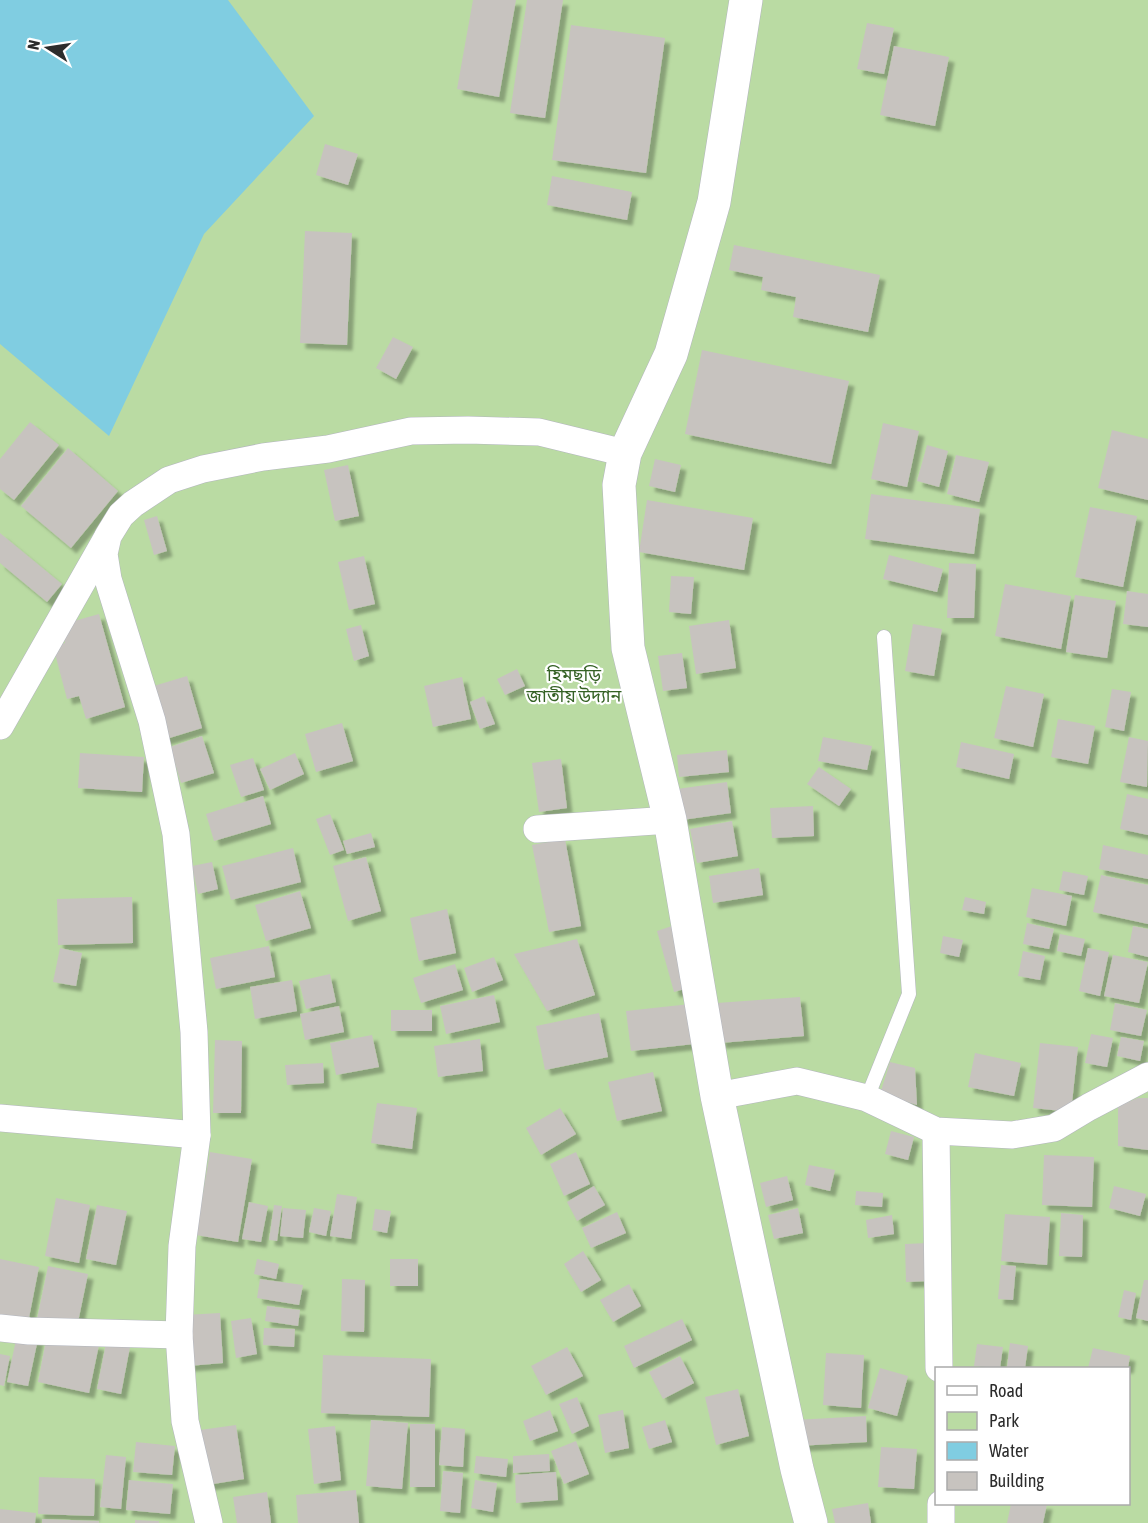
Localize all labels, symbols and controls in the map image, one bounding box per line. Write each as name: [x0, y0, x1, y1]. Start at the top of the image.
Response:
north arrow: [18, 18, 78, 78]
text: N: [24, 38, 43, 51]
park label: হিমছড়ি জাতীয় উদ্যান: [526, 664, 623, 706]
legend: [935, 1367, 1130, 1505]
text: Road: [989, 1380, 1023, 1401]
text: Park: [989, 1410, 1019, 1431]
text: Water: [989, 1440, 1029, 1461]
text: Building: [989, 1470, 1044, 1491]

